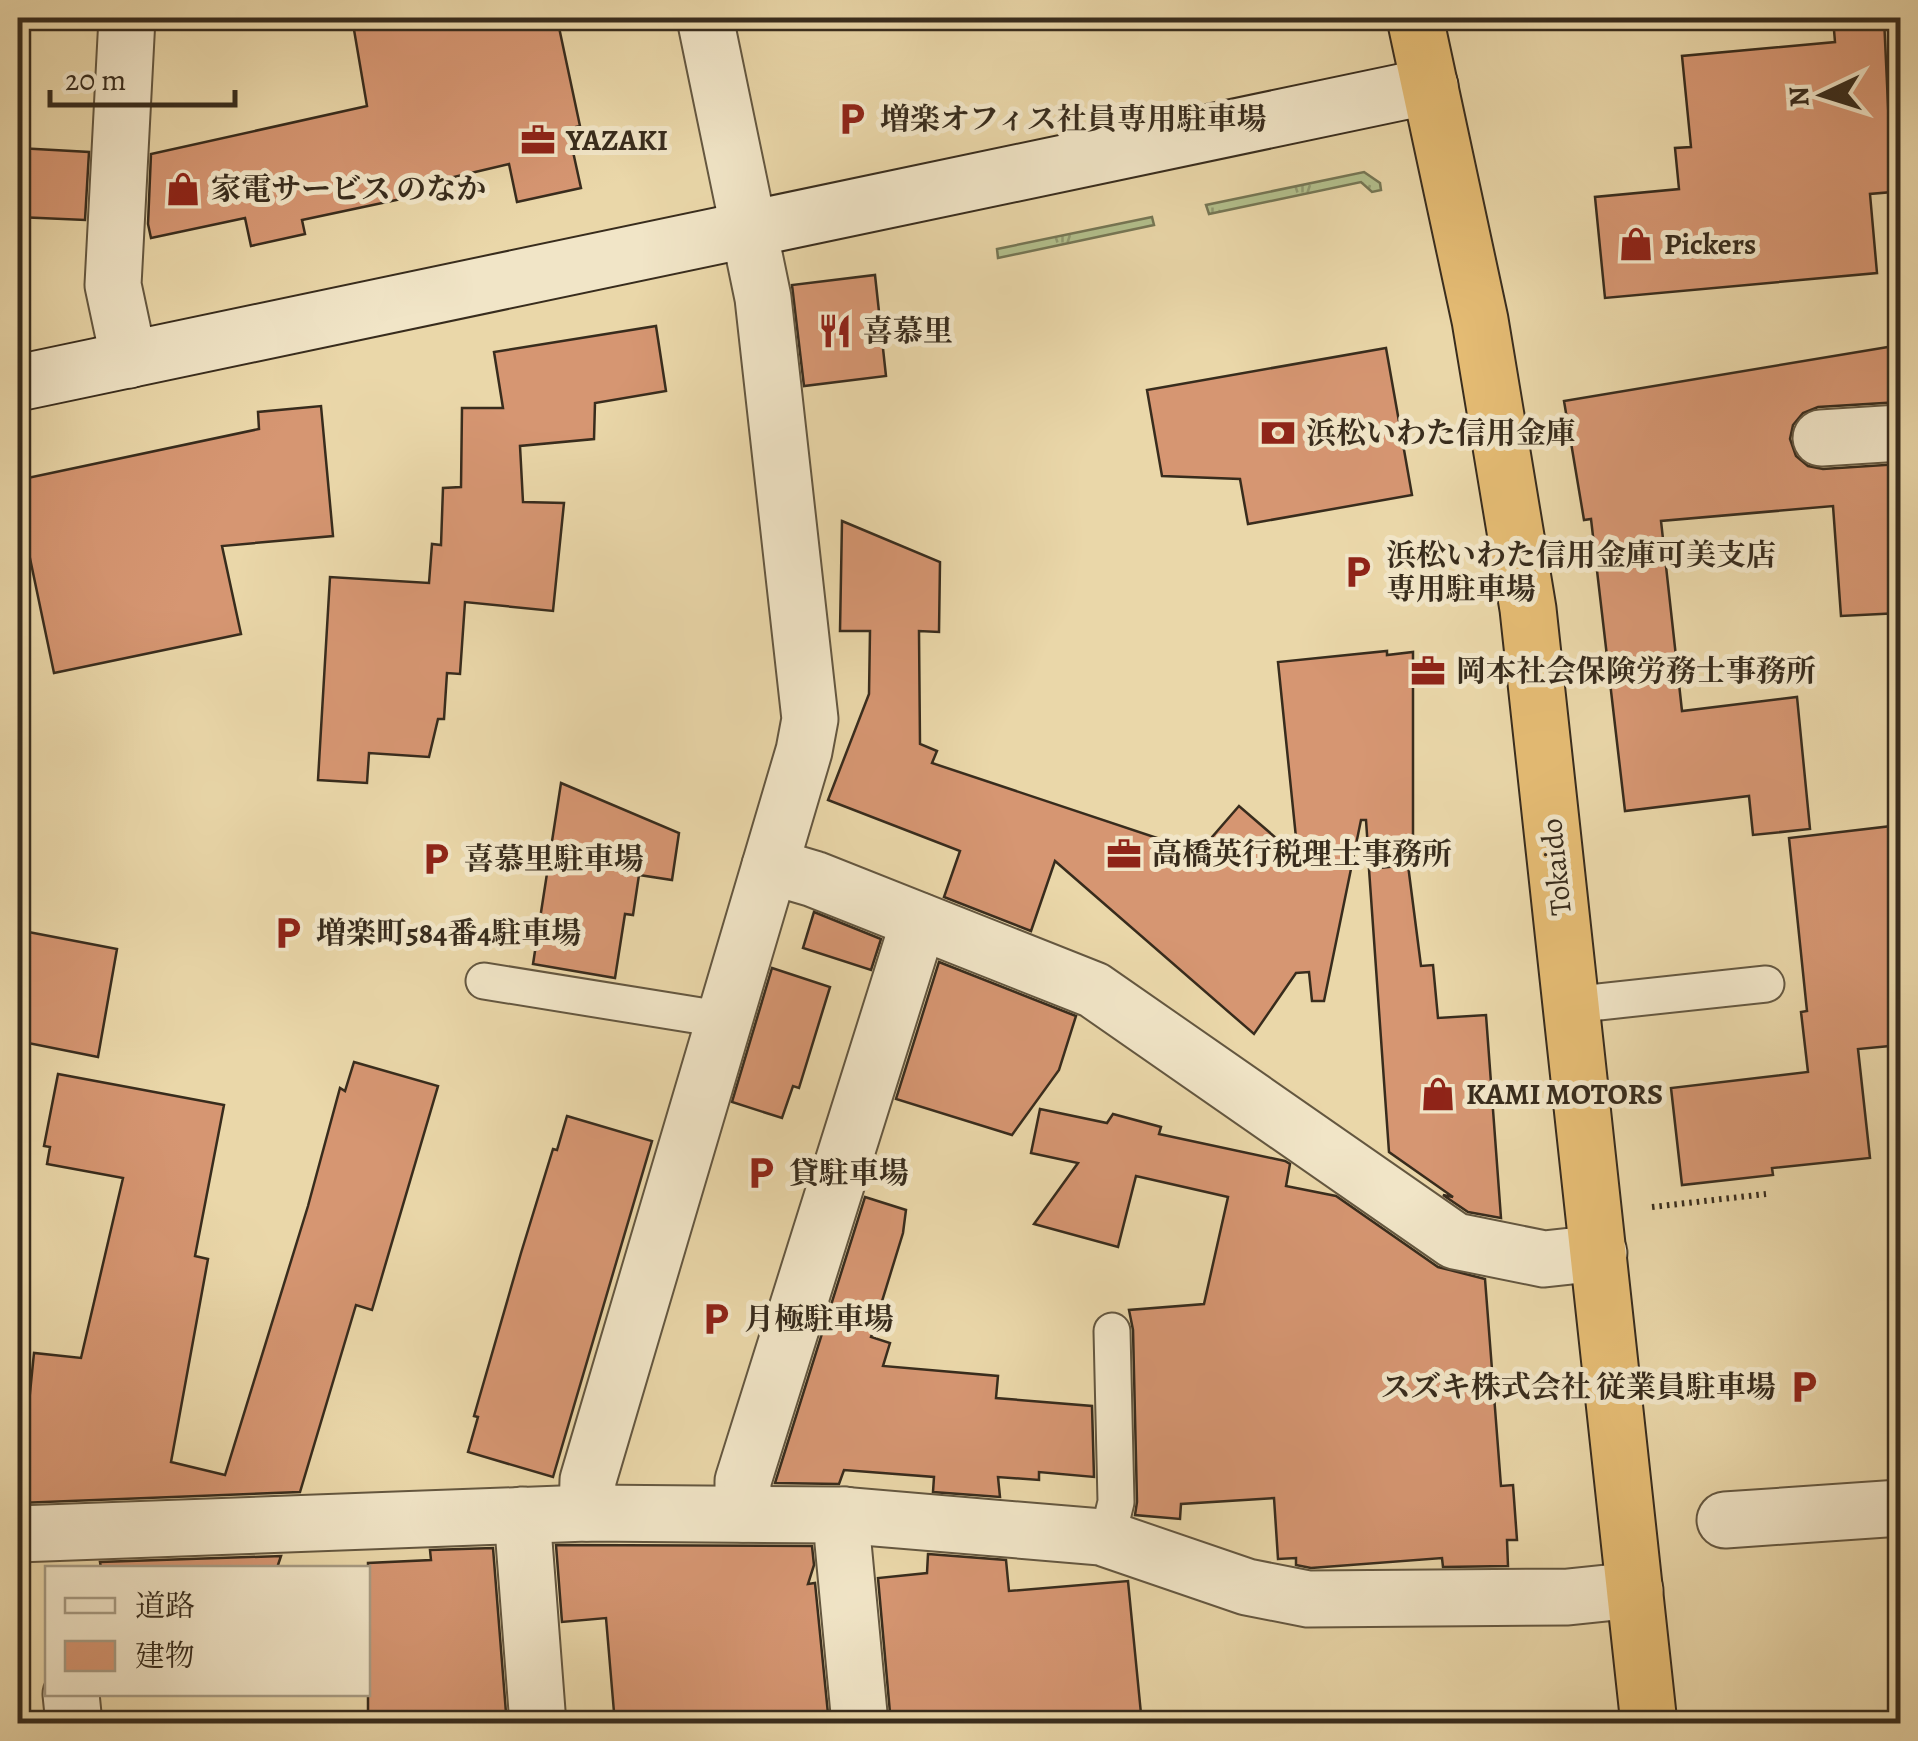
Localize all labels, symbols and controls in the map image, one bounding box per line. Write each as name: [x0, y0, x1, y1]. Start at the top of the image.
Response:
scale bar: [50, 45, 235, 107]
north arrow: [1773, 45, 1873, 145]
text: 20 m: [65, 60, 126, 100]
text: N: [1779, 85, 1819, 108]
place label: 増楽オフィス社員専用駐車場: [880, 99, 1267, 139]
parking icon: 増楽オフィス社員専用駐車場: [833, 100, 871, 138]
place label: YAZAKI: [565, 120, 668, 160]
office icon: YAZAKI: [519, 121, 557, 159]
place label: 家電サービス のなか: [211, 169, 486, 209]
shop icon: 家電サービス のなか: [164, 170, 202, 208]
place label: Pickers: [1664, 224, 1756, 264]
shop icon: Pickers: [1617, 225, 1655, 263]
place label: 喜慕里: [863, 311, 953, 351]
restaurant icon: 喜慕里: [816, 312, 854, 350]
place label: 浜松いわた信用金庫: [1306, 413, 1576, 453]
bank icon: 浜松いわた信用金庫: [1259, 414, 1297, 452]
place label: 浜松いわた信用金庫可美支店 専用駐車場: [1386, 535, 1776, 609]
parking icon: 浜松いわた信用金庫可美支店 専用駐車場: [1339, 553, 1377, 591]
place label: 岡本社会保険労務士事務所: [1456, 651, 1816, 691]
office icon: 岡本社会保険労務士事務所: [1409, 652, 1447, 690]
street label: Tokaido: [1531, 817, 1581, 917]
place label: 高橋英行税理士事務所: [1152, 834, 1452, 874]
office icon: 高橋英行税理士事務所: [1105, 835, 1143, 873]
place label: 喜慕里駐車場: [464, 839, 644, 879]
parking icon: 喜慕里駐車場: [417, 840, 455, 878]
place label: 増楽町584番4駐車場: [316, 913, 581, 953]
parking icon: 増楽町584番4駐車場: [269, 914, 307, 952]
place label: KAMI MOTORS: [1466, 1074, 1663, 1114]
shop icon: KAMI MOTORS: [1419, 1075, 1457, 1113]
place label: 貸駐車場: [789, 1153, 909, 1193]
parking icon: 貸駐車場: [742, 1154, 780, 1192]
place label: 月極駐車場: [744, 1299, 894, 1339]
parking icon: 月極駐車場: [697, 1300, 735, 1338]
place label: スズキ株式会社 従業員駐車場: [1381, 1367, 1776, 1407]
parking icon: スズキ株式会社 従業員駐車場: [1785, 1368, 1823, 1406]
legend: [45, 1566, 370, 1696]
text: 道路: [135, 1586, 195, 1626]
text: 建物: [135, 1636, 195, 1676]

